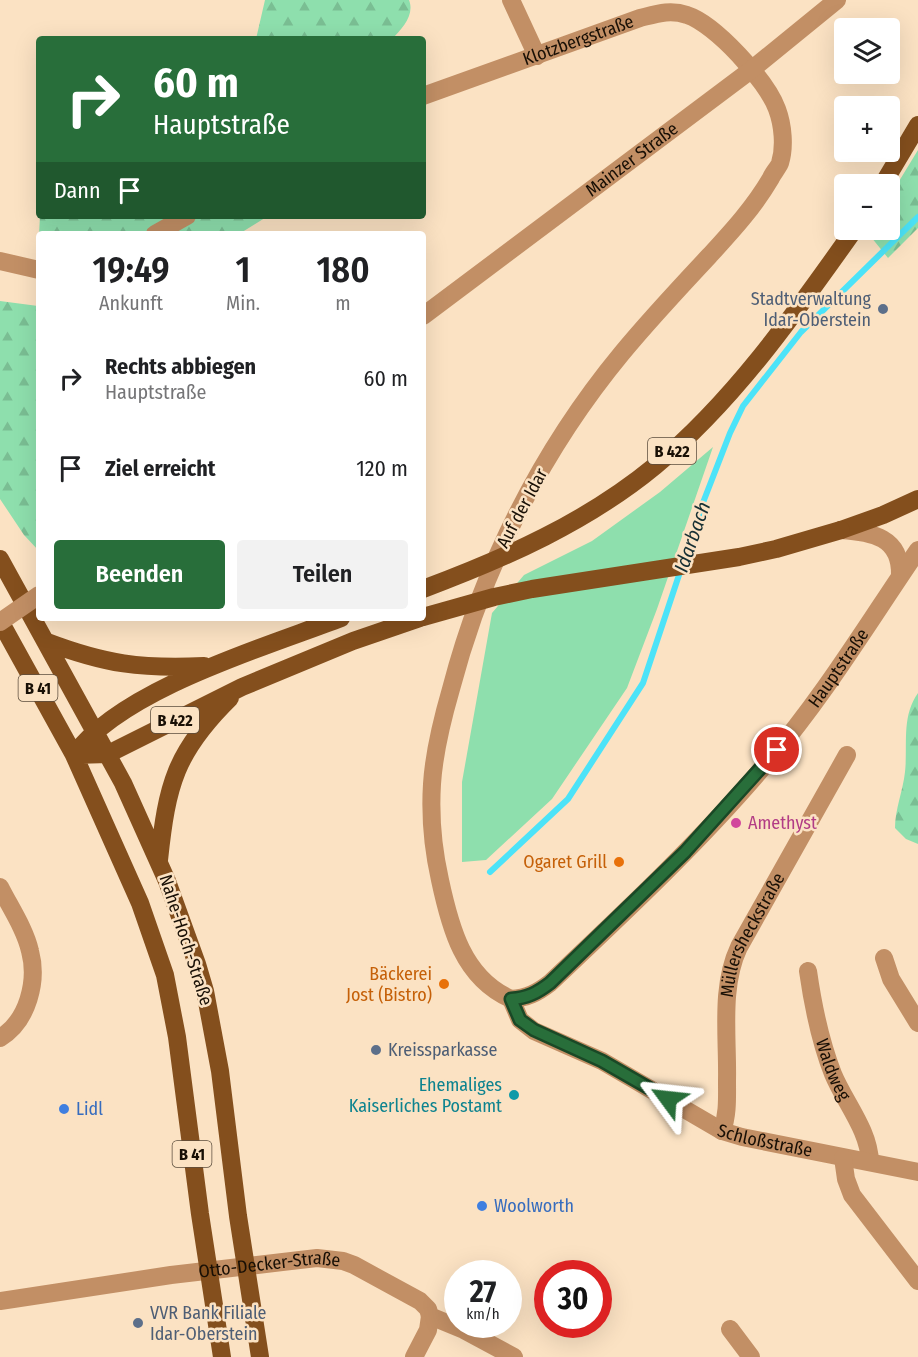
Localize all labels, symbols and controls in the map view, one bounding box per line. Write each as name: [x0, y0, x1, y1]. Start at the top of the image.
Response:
street label: Klotzbergstraße: [520, 10, 637, 70]
map controls: [834, 18, 900, 240]
button: layers: [834, 18, 900, 84]
text: 60 m: [153, 58, 239, 108]
icon: right: [54, 60, 132, 138]
button: +: [834, 96, 900, 162]
text: Hauptstraße: [153, 109, 290, 141]
street label: Mainzer Straße: [581, 118, 682, 201]
icon: arrive: [113, 174, 146, 207]
button: −: [834, 174, 900, 240]
text: Dann: [54, 177, 101, 204]
text: 19:49: [92, 248, 170, 292]
text: 1: [235, 248, 250, 292]
text: 180: [316, 248, 370, 292]
place label: Stadtverwaltung Idar-Oberstein: [751, 288, 872, 331]
text: Ankunft: [99, 291, 163, 315]
text: Min.: [226, 291, 260, 315]
text: m: [335, 291, 351, 315]
marker: Stadtverwaltung Idar-Oberstein: [876, 302, 890, 316]
text: Rechts abbiegen: [105, 353, 256, 380]
icon: right: [54, 362, 87, 395]
text: 60 m: [364, 365, 408, 392]
text: Hauptstraße: [105, 380, 206, 404]
road number: B 422: [648, 438, 696, 464]
icon: arrive: [54, 452, 87, 485]
text: Ziel erreicht: [105, 455, 216, 482]
text: 120 m: [356, 455, 408, 482]
street label: Auf der Idar: [492, 464, 553, 552]
water label: Idarbach: [669, 499, 715, 575]
button: Beenden: [54, 540, 225, 609]
button: Teilen: [237, 540, 408, 609]
street label: Hauptstraße: [803, 624, 873, 712]
road number: B 41: [18, 675, 57, 701]
road number: B 422: [151, 707, 199, 733]
pin: [751, 724, 802, 775]
icon: arrive: [760, 733, 793, 766]
place label: Amethyst: [748, 812, 817, 834]
marker: Amethyst: [729, 816, 743, 830]
place label: Ogaret Grill: [523, 851, 607, 873]
marker: Ogaret Grill: [612, 855, 626, 869]
street label: Müllersheckstraße: [716, 869, 790, 998]
street label: Nahe-Hoch-Straße: [155, 872, 218, 1008]
place label: Bäckerei Jost (Bistro): [346, 963, 432, 1006]
marker: Bäckerei Jost (Bistro): [437, 977, 451, 991]
street label: Waldweg: [811, 1036, 856, 1105]
place label: Kreissparkasse: [388, 1039, 497, 1061]
marker: Kreissparkasse: [369, 1043, 383, 1057]
position arrow: [636, 1067, 700, 1131]
place label: Ehemaliges Kaiserliches Postamt: [349, 1074, 502, 1117]
marker: Ehemaliges Kaiserliches Postamt: [507, 1088, 521, 1102]
place label: Lidl: [76, 1098, 103, 1120]
marker: Lidl: [57, 1102, 71, 1116]
street label: Schloßstraße: [715, 1119, 814, 1162]
road number: B 41: [172, 1141, 212, 1167]
place label: Woolworth: [494, 1195, 574, 1217]
marker: Woolworth: [475, 1199, 489, 1213]
street label: Otto-Decker-Straße: [197, 1247, 342, 1283]
speed limit sign: 30: [534, 1260, 612, 1338]
text: 27: [470, 1274, 496, 1310]
place label: VVR Bank Filiale Idar-Oberstein: [150, 1302, 267, 1345]
text: km/h: [466, 1305, 500, 1323]
marker: VVR Bank Filiale Idar-Oberstein: [131, 1316, 145, 1330]

